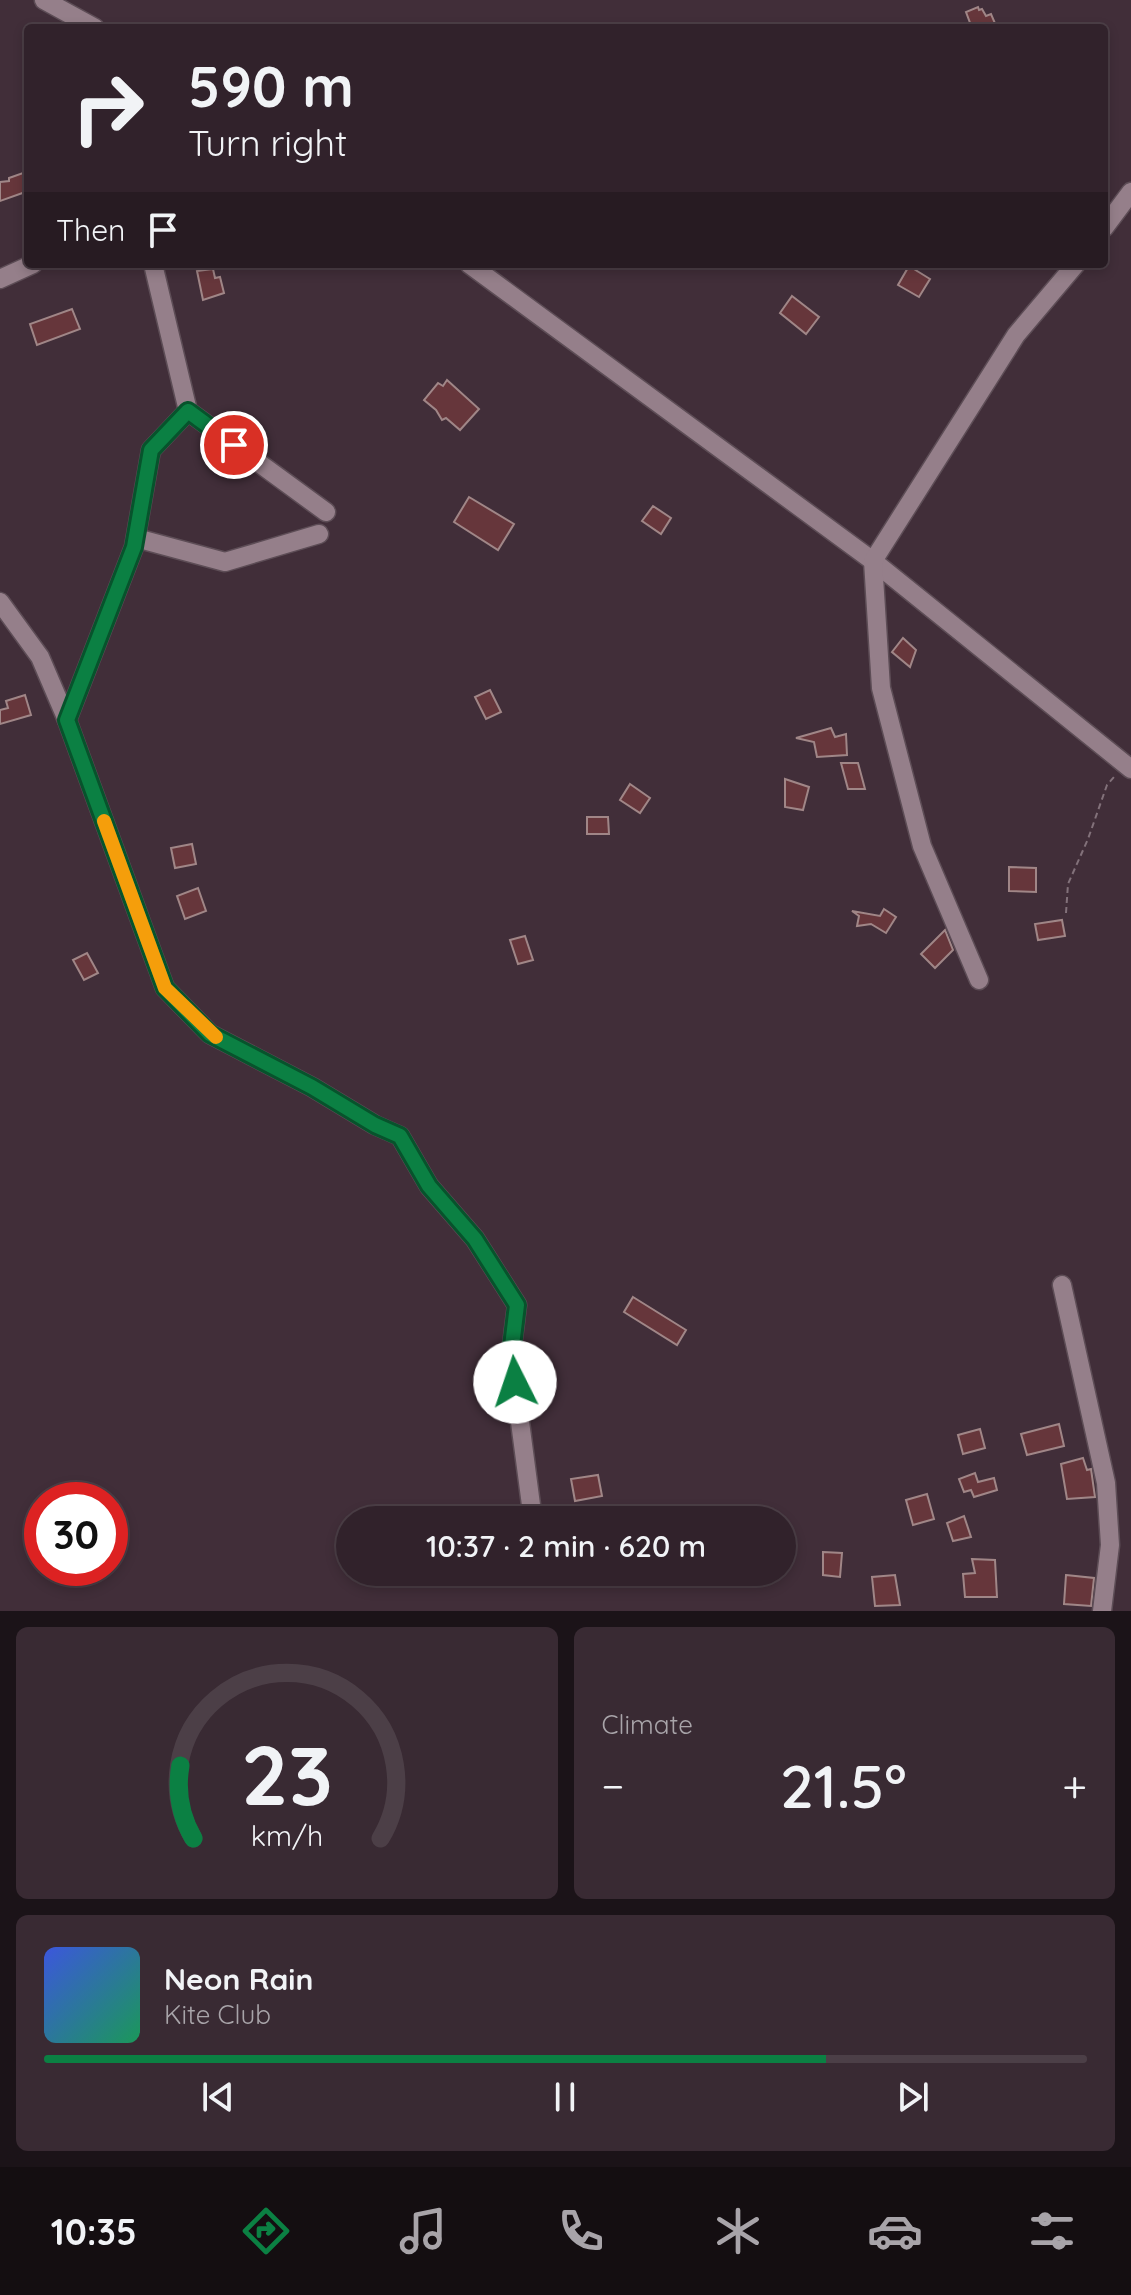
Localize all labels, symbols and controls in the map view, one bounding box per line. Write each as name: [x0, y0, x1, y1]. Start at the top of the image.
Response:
text: 590 m: [188, 51, 354, 121]
icon: right: [56, 56, 160, 160]
text: Turn right: [188, 120, 347, 165]
icon: arrive: [141, 208, 185, 252]
text: Then: [56, 211, 125, 249]
pin: [200, 411, 268, 479]
icon: arrive: [212, 423, 256, 467]
position arrow: [473, 1340, 557, 1424]
speed limit sign: 30: [24, 1482, 128, 1586]
text: 10:37 · 2 min · 620 m: [426, 1527, 706, 1565]
text: Climate: [602, 1708, 693, 1741]
text: 23: [241, 1722, 333, 1826]
text: 21.5°: [780, 1748, 907, 1823]
text: −: [602, 1758, 624, 1813]
text: +: [1062, 1758, 1087, 1813]
text: km/h: [250, 1817, 323, 1853]
text: Neon Rain: [164, 1960, 313, 1998]
text: Kite Club: [164, 1998, 271, 2031]
icon: previous: [196, 2075, 240, 2119]
icon: pause: [543, 2075, 587, 2119]
icon: next: [891, 2075, 935, 2119]
icon: directions: [238, 2203, 294, 2259]
icon: music: [395, 2203, 451, 2259]
icon: phone: [553, 2203, 609, 2259]
icon: climate: [710, 2203, 766, 2259]
icon: car: [867, 2203, 923, 2259]
icon: filters: [1024, 2203, 1080, 2259]
text: 10:35: [51, 2209, 137, 2254]

